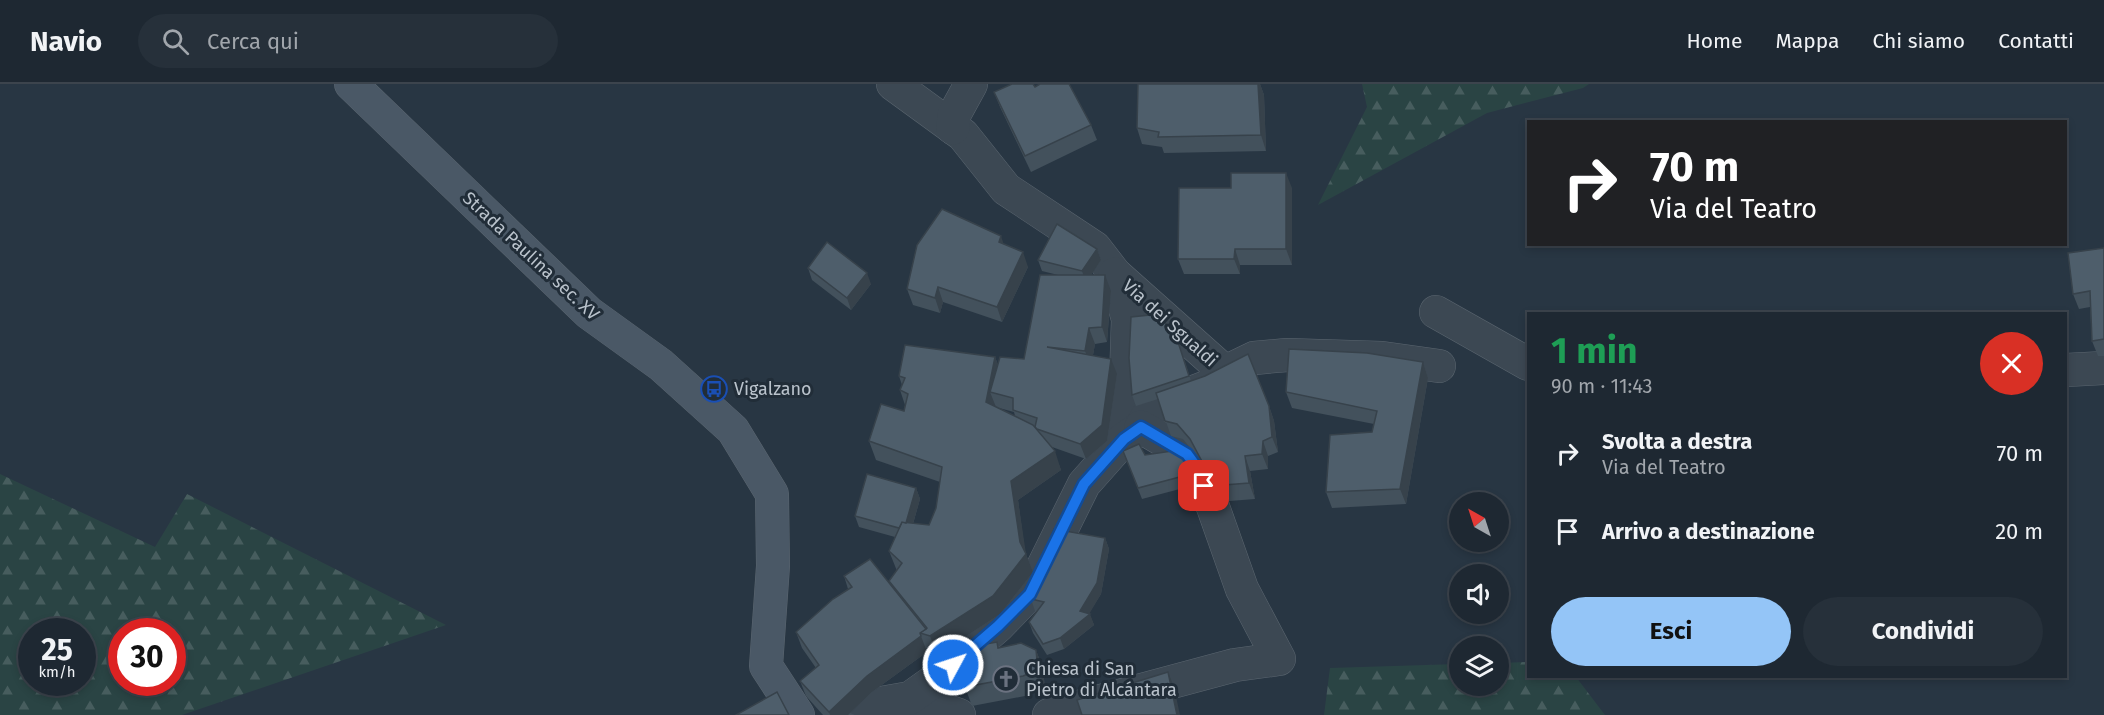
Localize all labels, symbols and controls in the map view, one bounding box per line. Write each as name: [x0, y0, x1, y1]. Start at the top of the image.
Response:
search box: [138, 14, 558, 68]
text: Navio: [30, 25, 102, 58]
icon: search: [159, 25, 192, 58]
text: Cerca qui: [207, 28, 299, 55]
text: Home: [1686, 28, 1742, 54]
text: Mappa: [1775, 28, 1839, 54]
text: Chi siamo: [1872, 28, 1965, 54]
text: Contatti: [1998, 28, 2074, 54]
text: 70 m: [1650, 142, 1739, 192]
icon: right: [1551, 144, 1629, 222]
street label: Strada Paulina sec. XV: [458, 187, 604, 325]
text: Via del Teatro: [1650, 193, 1817, 225]
street label: Via dei Sgualdi: [1118, 275, 1222, 371]
text: 1 min: [1551, 329, 1638, 373]
button: close: [1980, 332, 2043, 395]
bus stop icon: Vigalzano: [699, 374, 729, 404]
text: 90 m · 11:43: [1551, 374, 1653, 398]
place label: Vigalzano: [734, 378, 812, 400]
text: Svolta a destra: [1602, 428, 1752, 455]
icon: right: [1551, 437, 1584, 470]
text: 70 m: [1997, 440, 2043, 467]
text: Via del Teatro: [1602, 455, 1726, 479]
pin: [1178, 460, 1229, 511]
icon: arrive: [1187, 469, 1220, 502]
north arrow: [1449, 492, 1509, 552]
map controls: [1449, 492, 1509, 696]
icon: arrive: [1551, 515, 1584, 548]
text: Arrivo a destinazione: [1602, 518, 1815, 545]
text: 20 m: [1995, 518, 2043, 545]
button: sound: [1449, 564, 1509, 624]
button: Esci: [1551, 597, 1791, 666]
button: Condividi: [1803, 597, 2043, 666]
speed limit sign: 30: [108, 618, 186, 696]
text: 25: [41, 632, 73, 668]
position arrow: [921, 633, 985, 697]
button: layers: [1449, 636, 1509, 696]
place label: Chiesa di San Pietro di Alcántara: [1026, 658, 1177, 701]
text: km/h: [38, 663, 76, 681]
church icon: Chiesa di San Pietro di Alcántara: [991, 664, 1021, 694]

